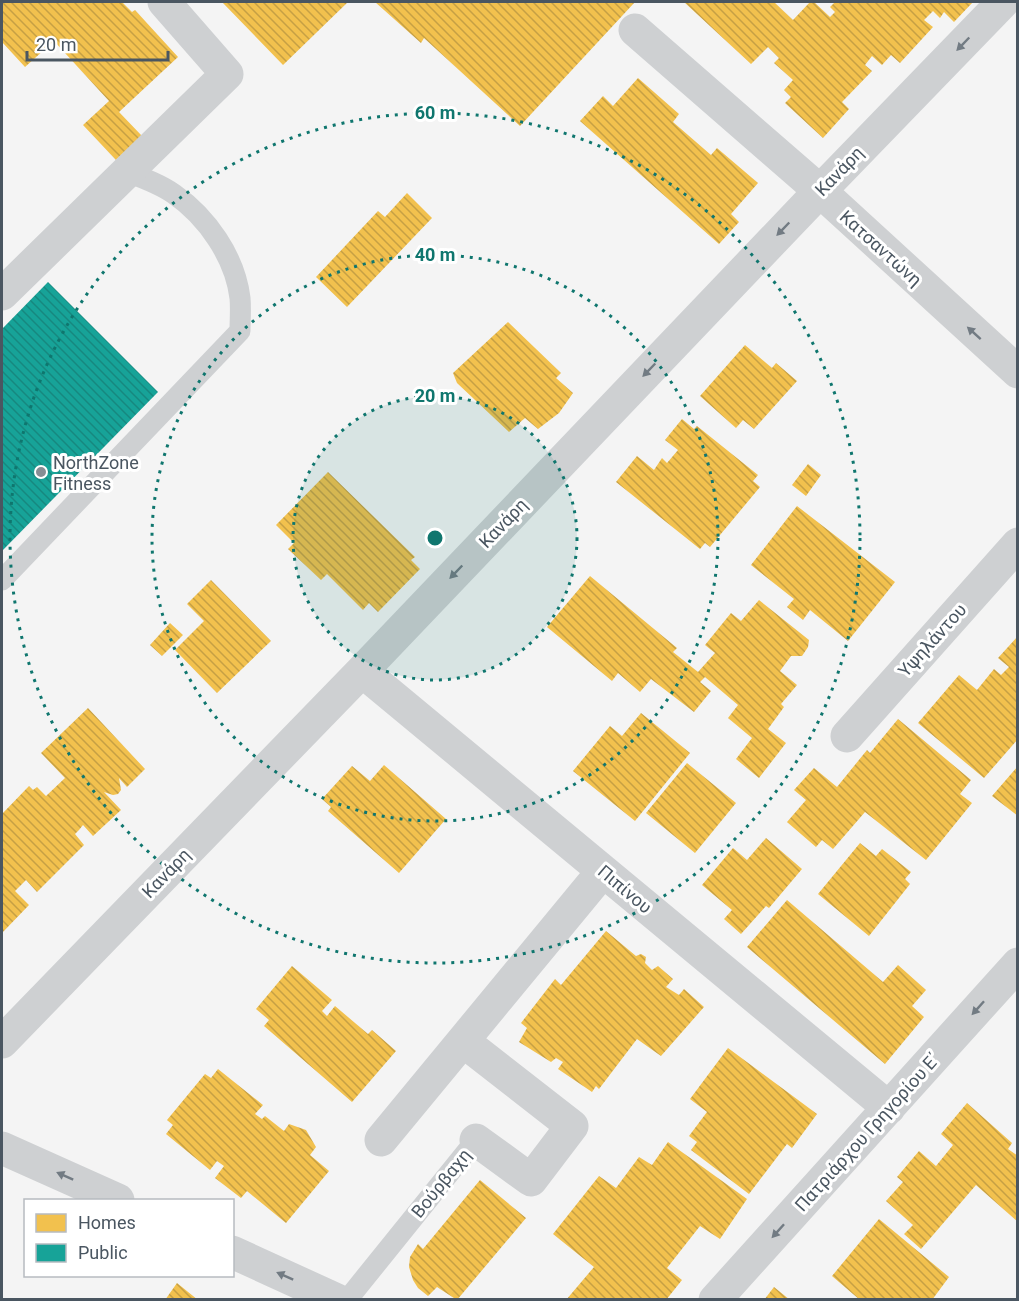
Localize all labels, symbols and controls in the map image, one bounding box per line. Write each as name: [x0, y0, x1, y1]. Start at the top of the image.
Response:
scale bar: [27, 24, 168, 62]
text: 20 m: [36, 34, 76, 55]
one-way arrow: [956, 36, 970, 50]
text: 60 m: [415, 102, 455, 123]
street label: Κανάρη: [810, 142, 868, 200]
street label: Κατσαντώνη: [836, 206, 926, 290]
one-way arrow: [777, 222, 791, 236]
text: 40 m: [415, 244, 455, 265]
one-way arrow: [968, 326, 982, 340]
one-way arrow: [642, 363, 656, 378]
text: 20 m: [415, 385, 455, 406]
place label: NorthZone Fitness: [53, 452, 139, 494]
marker: NorthZone Fitness: [34, 465, 48, 479]
street label: Κανάρη: [474, 494, 532, 552]
centre of rings: [425, 528, 445, 548]
one-way arrow: [450, 564, 463, 579]
street label: Υψηλάντου: [894, 599, 970, 681]
street label: Κανάρη: [137, 844, 195, 902]
street label: Πιπίνου: [594, 860, 656, 918]
one-way arrow: [972, 1000, 985, 1015]
street label: Πατριάρχου Γρηγορίου Ε΄: [790, 1049, 944, 1215]
street label: Βούρβαχη: [407, 1144, 475, 1222]
one-way arrow: [57, 1172, 74, 1181]
legend: [24, 1199, 234, 1277]
text: Homes: [78, 1212, 136, 1233]
one-way arrow: [772, 1223, 785, 1238]
text: Public: [78, 1242, 128, 1263]
one-way arrow: [275, 1271, 293, 1281]

